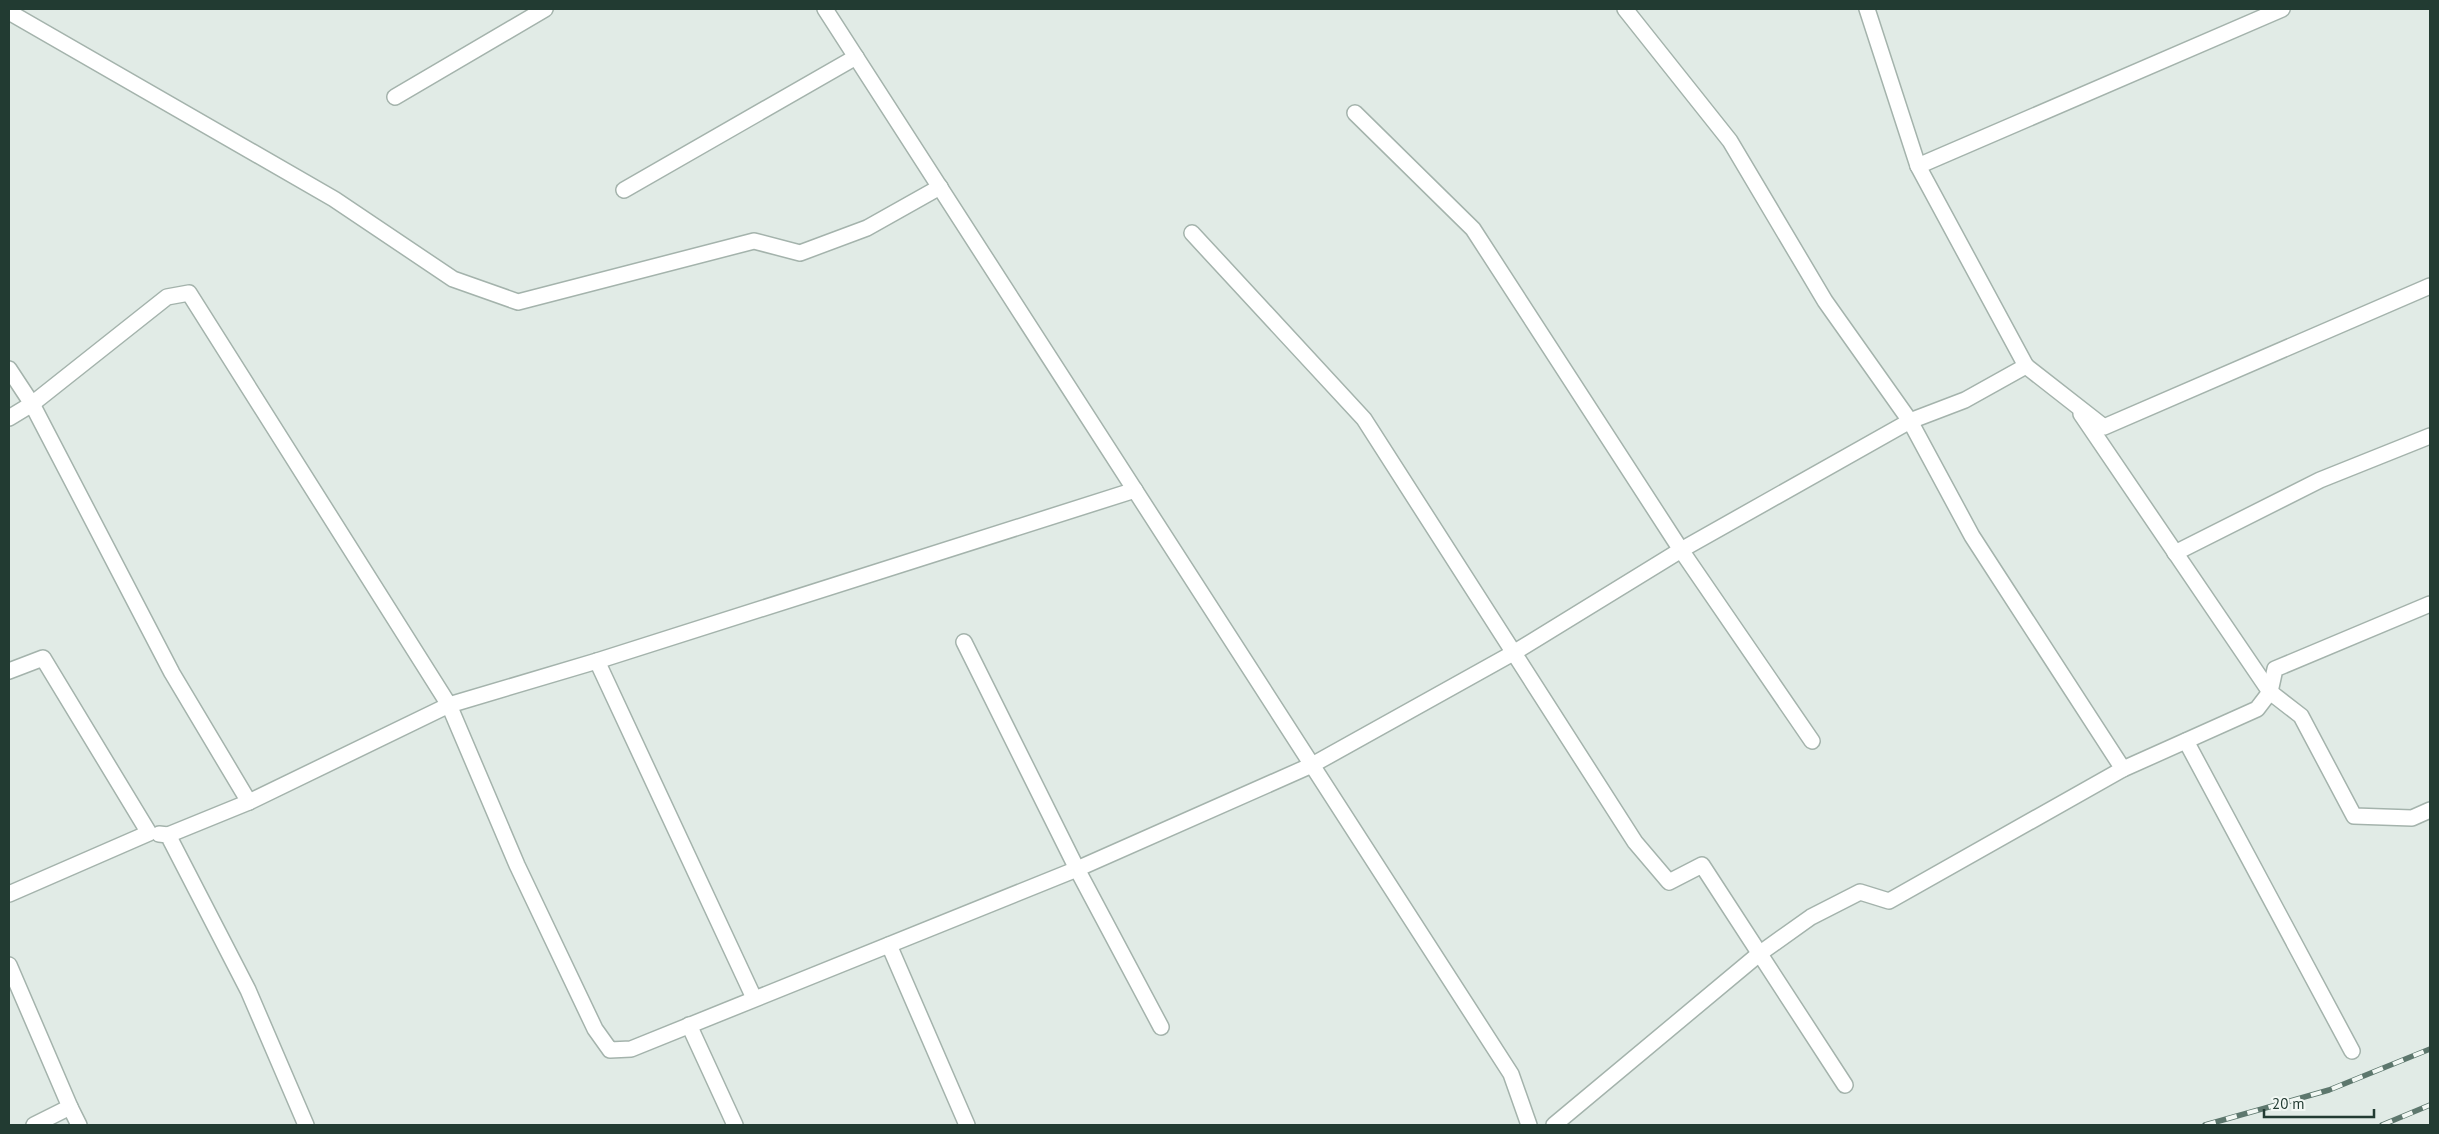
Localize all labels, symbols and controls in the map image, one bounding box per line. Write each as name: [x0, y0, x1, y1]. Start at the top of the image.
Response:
scale bar: [2264, 1086, 2374, 1118]
text: 20 m: [2272, 1094, 2305, 1113]

